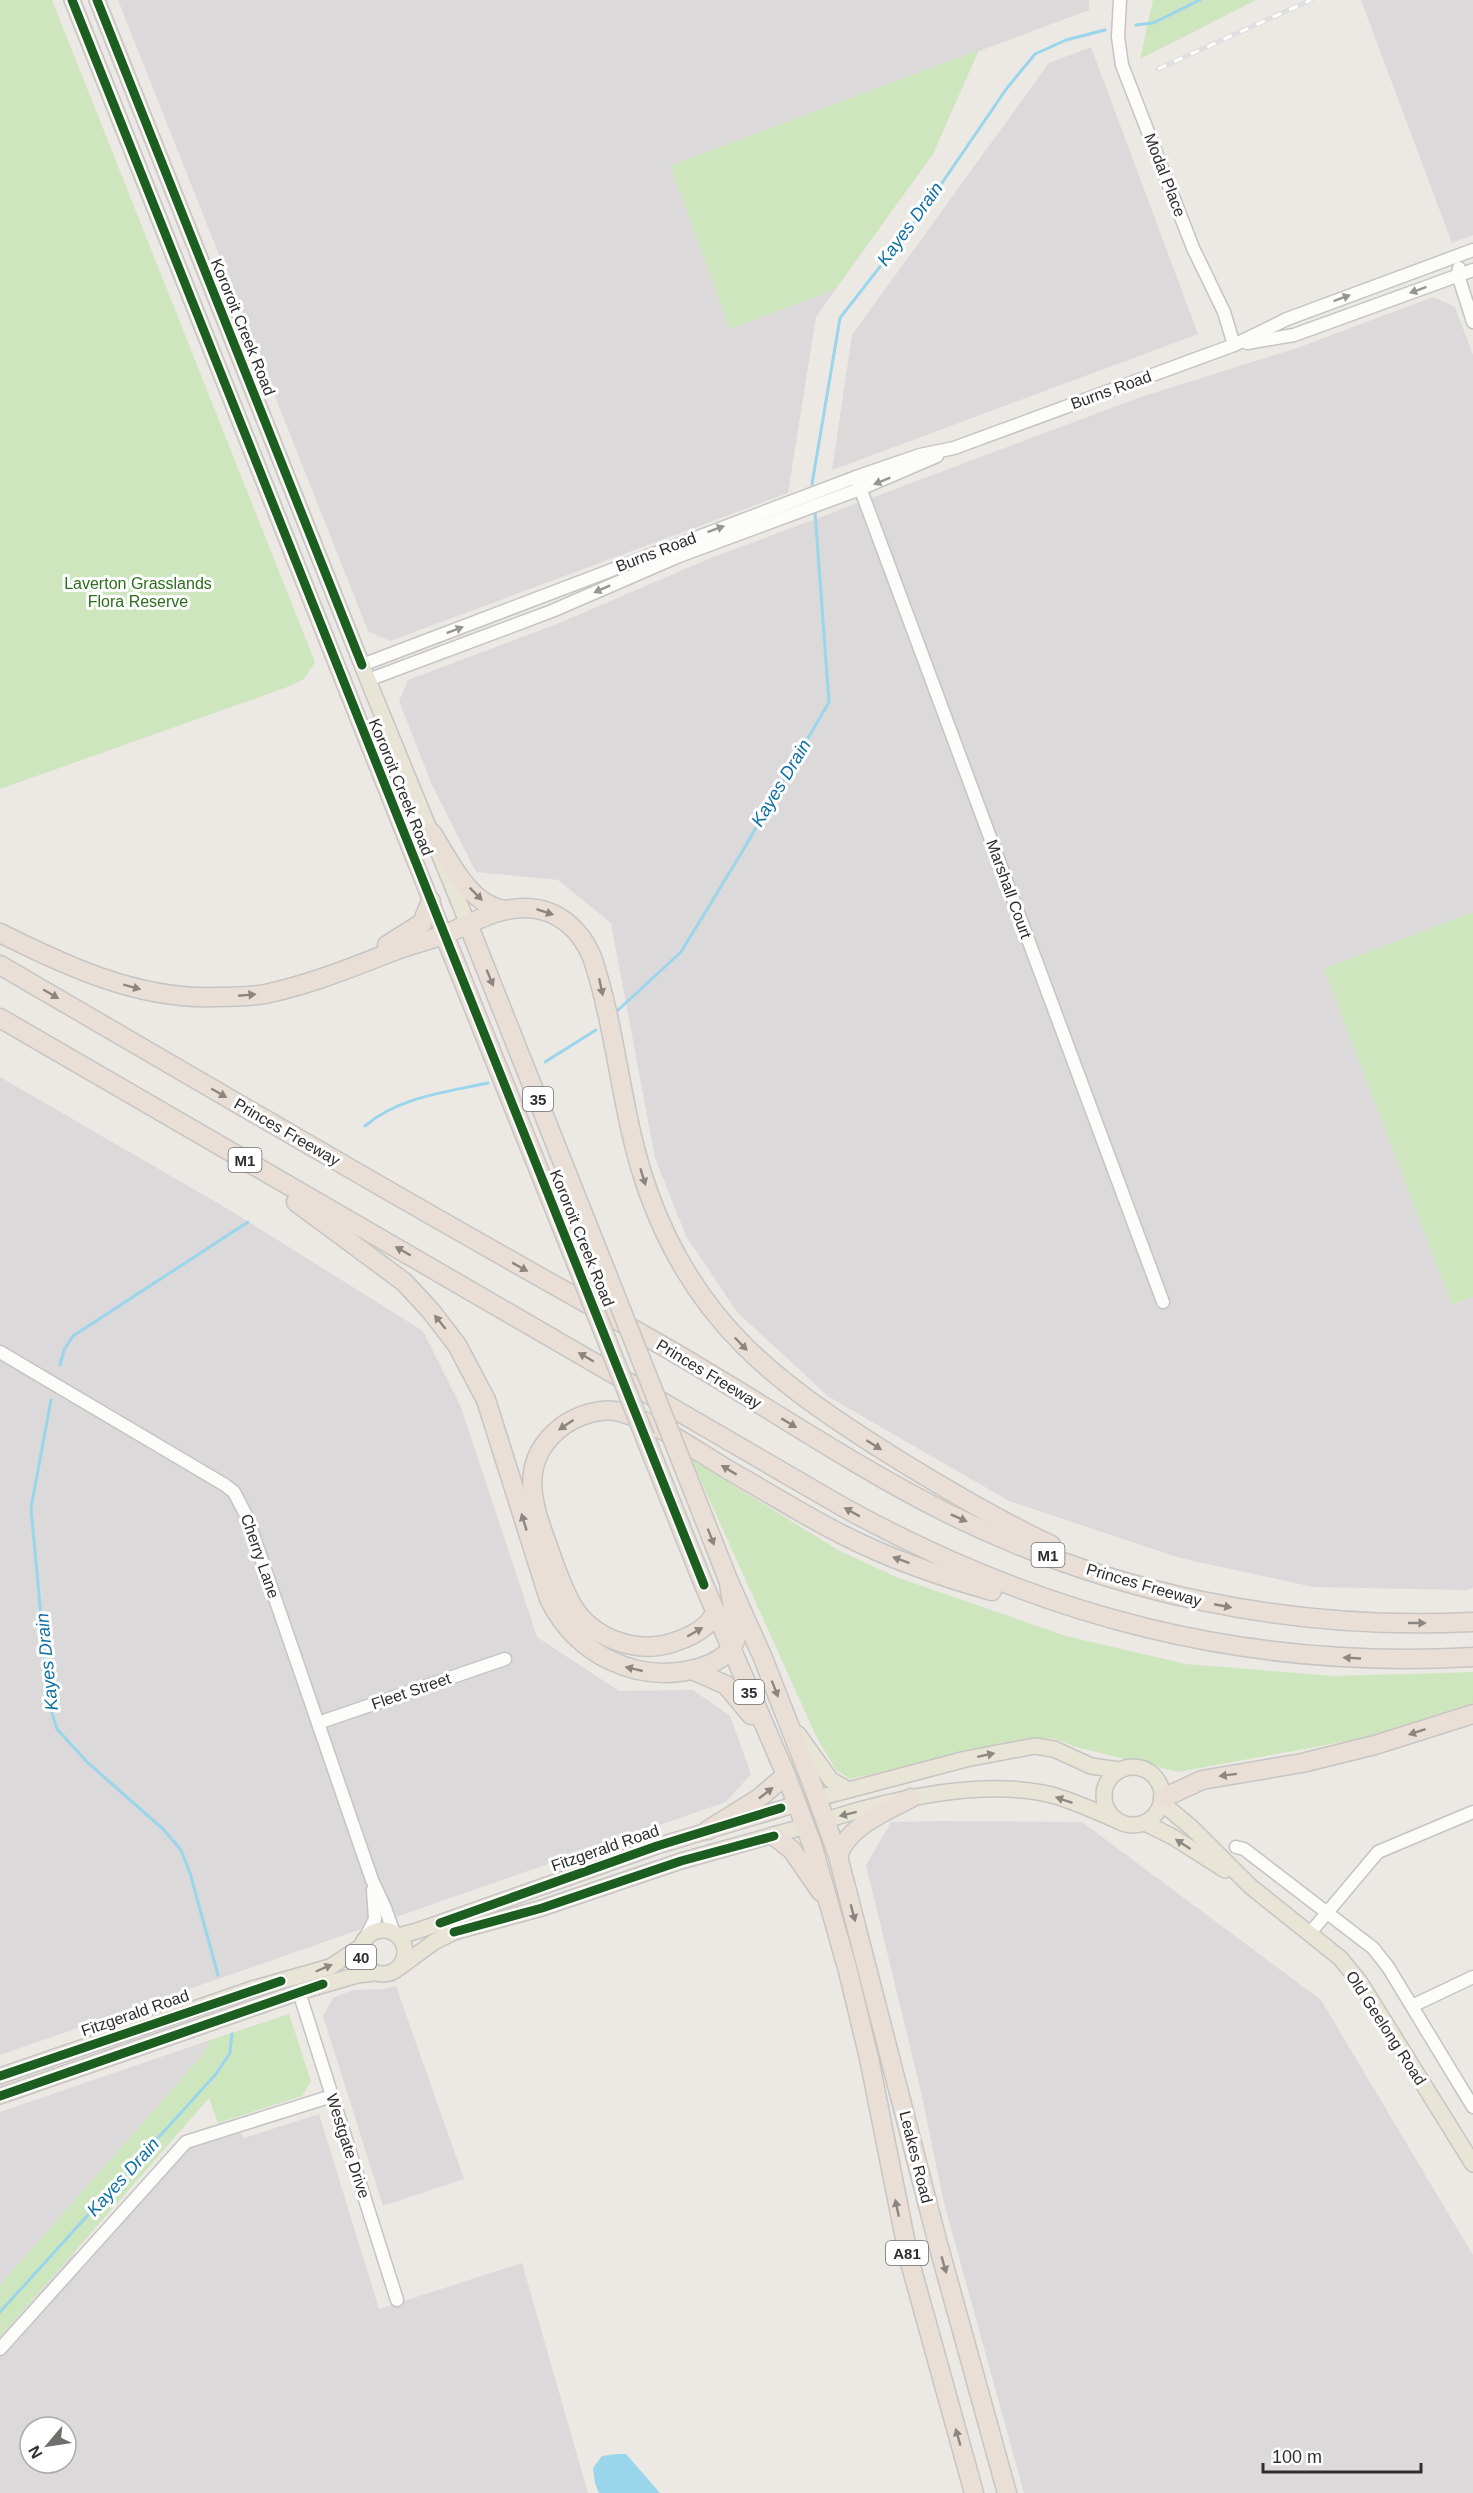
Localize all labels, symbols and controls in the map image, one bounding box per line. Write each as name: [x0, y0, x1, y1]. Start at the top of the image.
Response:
street label: Modal Place: [1141, 131, 1189, 219]
water label: Kayes Drain: [873, 178, 947, 270]
street label: Kororoit Creek Road: [208, 256, 278, 398]
one-way arrow: [1409, 285, 1427, 295]
one-way arrow: [1333, 293, 1351, 303]
street label: Burns Road: [1068, 368, 1154, 412]
one-way arrow: [872, 476, 890, 486]
one-way arrow: [707, 524, 725, 534]
street label: Burns Road: [614, 529, 698, 575]
park label: Laverton Grasslands Flora Reserve: [64, 575, 212, 610]
one-way arrow: [593, 585, 611, 595]
one-way arrow: [447, 624, 465, 634]
street label: Kororoit Creek Road: [366, 716, 436, 858]
water label: Kayes Drain: [747, 736, 815, 830]
street label: Marshall Court: [983, 837, 1035, 941]
one-way arrow: [468, 887, 482, 901]
one-way arrow: [536, 908, 554, 917]
one-way arrow: [485, 969, 495, 987]
one-way arrow: [597, 978, 606, 997]
one-way arrow: [123, 982, 141, 992]
one-way arrow: [42, 989, 59, 999]
one-way arrow: [238, 990, 257, 1000]
one-way arrow: [211, 1087, 227, 1098]
road number: 35: [523, 1087, 553, 1111]
street label: Princes Freeway: [231, 1095, 343, 1169]
road number: M1: [228, 1148, 262, 1172]
street label: Kororoit Creek Road: [547, 1167, 617, 1309]
one-way arrow: [639, 1169, 648, 1187]
one-way arrow: [394, 1246, 411, 1256]
one-way arrow: [512, 1262, 529, 1272]
one-way arrow: [434, 1315, 447, 1330]
street label: Princes Freeway: [654, 1336, 764, 1412]
one-way arrow: [734, 1337, 748, 1352]
one-way arrow: [578, 1352, 594, 1363]
one-way arrow: [781, 1417, 797, 1428]
one-way arrow: [558, 1419, 574, 1431]
one-way arrow: [866, 1439, 882, 1450]
one-way arrow: [721, 1465, 737, 1476]
one-way arrow: [843, 1507, 860, 1517]
street label: Cherry Lane: [238, 1512, 282, 1600]
one-way arrow: [519, 1513, 528, 1531]
one-way arrow: [951, 1513, 968, 1522]
one-way arrow: [707, 1528, 716, 1546]
road number: M1: [1032, 1543, 1064, 1567]
one-way arrow: [892, 1555, 910, 1565]
street label: Princes Freeway: [1084, 1560, 1204, 1610]
one-way arrow: [1214, 1602, 1233, 1611]
water label: Kayes Drain: [32, 1612, 62, 1712]
one-way arrow: [1407, 1618, 1426, 1628]
one-way arrow: [687, 1627, 704, 1637]
one-way arrow: [1342, 1653, 1361, 1662]
one-way arrow: [624, 1664, 643, 1673]
street label: Fleet Street: [369, 1669, 453, 1712]
road number: 35: [734, 1680, 764, 1704]
one-way arrow: [771, 1680, 780, 1698]
one-way arrow: [1408, 1727, 1426, 1737]
one-way arrow: [977, 1750, 996, 1759]
one-way arrow: [1218, 1770, 1237, 1780]
one-way arrow: [759, 1787, 774, 1799]
one-way arrow: [1055, 1794, 1073, 1804]
one-way arrow: [839, 1809, 857, 1819]
street label: Fitzgerald Road: [549, 1822, 661, 1874]
one-way arrow: [1175, 1838, 1192, 1849]
one-way arrow: [849, 1904, 859, 1922]
road number: 40: [346, 1945, 376, 1969]
one-way arrow: [315, 1963, 333, 1973]
street label: Old Geelong Road: [1343, 1968, 1429, 2088]
street label: Fitzgerald Road: [79, 1987, 191, 2039]
street label: Westgate Drive: [323, 2092, 373, 2201]
street label: Leakes Road: [896, 2109, 936, 2205]
water label: Kayes Drain: [83, 2134, 163, 2220]
one-way arrow: [892, 2198, 902, 2217]
road number: A81: [886, 2241, 928, 2265]
one-way arrow: [940, 2256, 949, 2274]
north arrow: [18, 2415, 78, 2475]
one-way arrow: [953, 2428, 962, 2446]
scale bar: [1263, 2436, 1420, 2474]
text: N: [25, 2443, 46, 2461]
text: 100 m: [1272, 2447, 1322, 2467]

